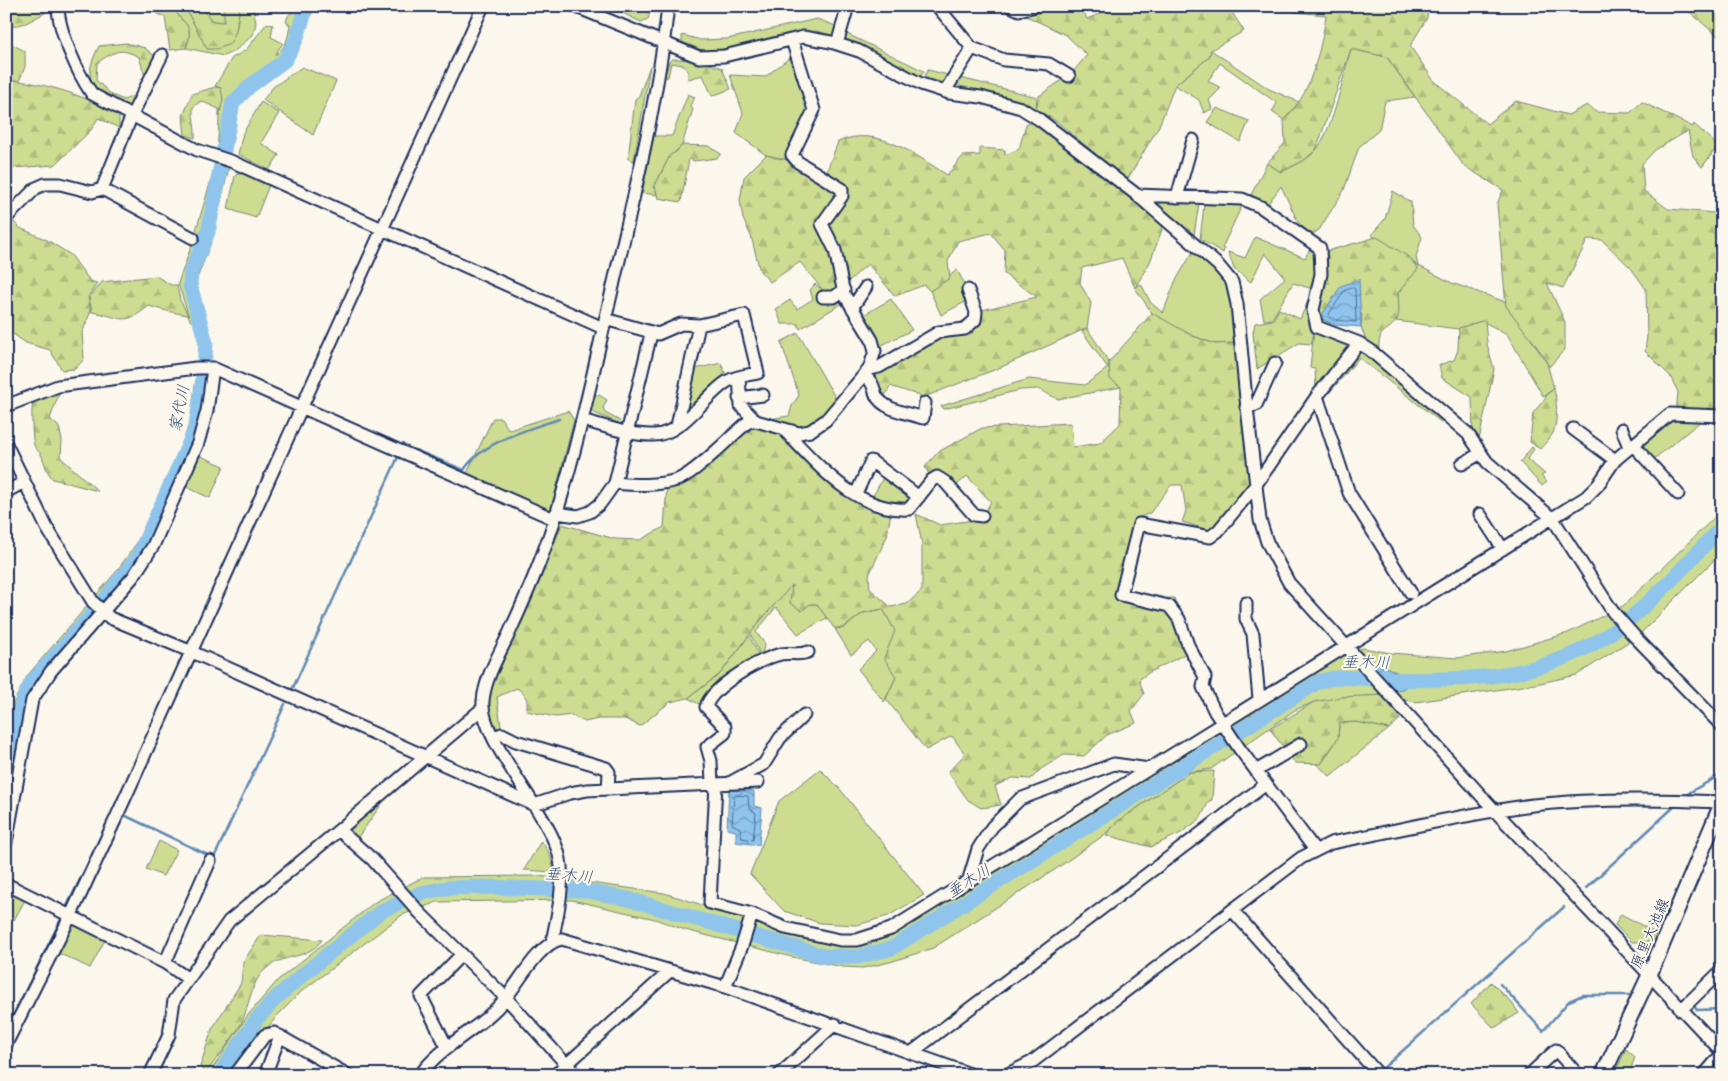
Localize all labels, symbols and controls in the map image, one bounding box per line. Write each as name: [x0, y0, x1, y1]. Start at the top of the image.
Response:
water label: 家代川: [163, 382, 193, 434]
water label: 垂木川: [1342, 650, 1390, 672]
water label: 垂木川: [942, 858, 994, 902]
water label: 垂木川: [544, 861, 594, 887]
street label: 原里大池線: [1625, 895, 1673, 971]

